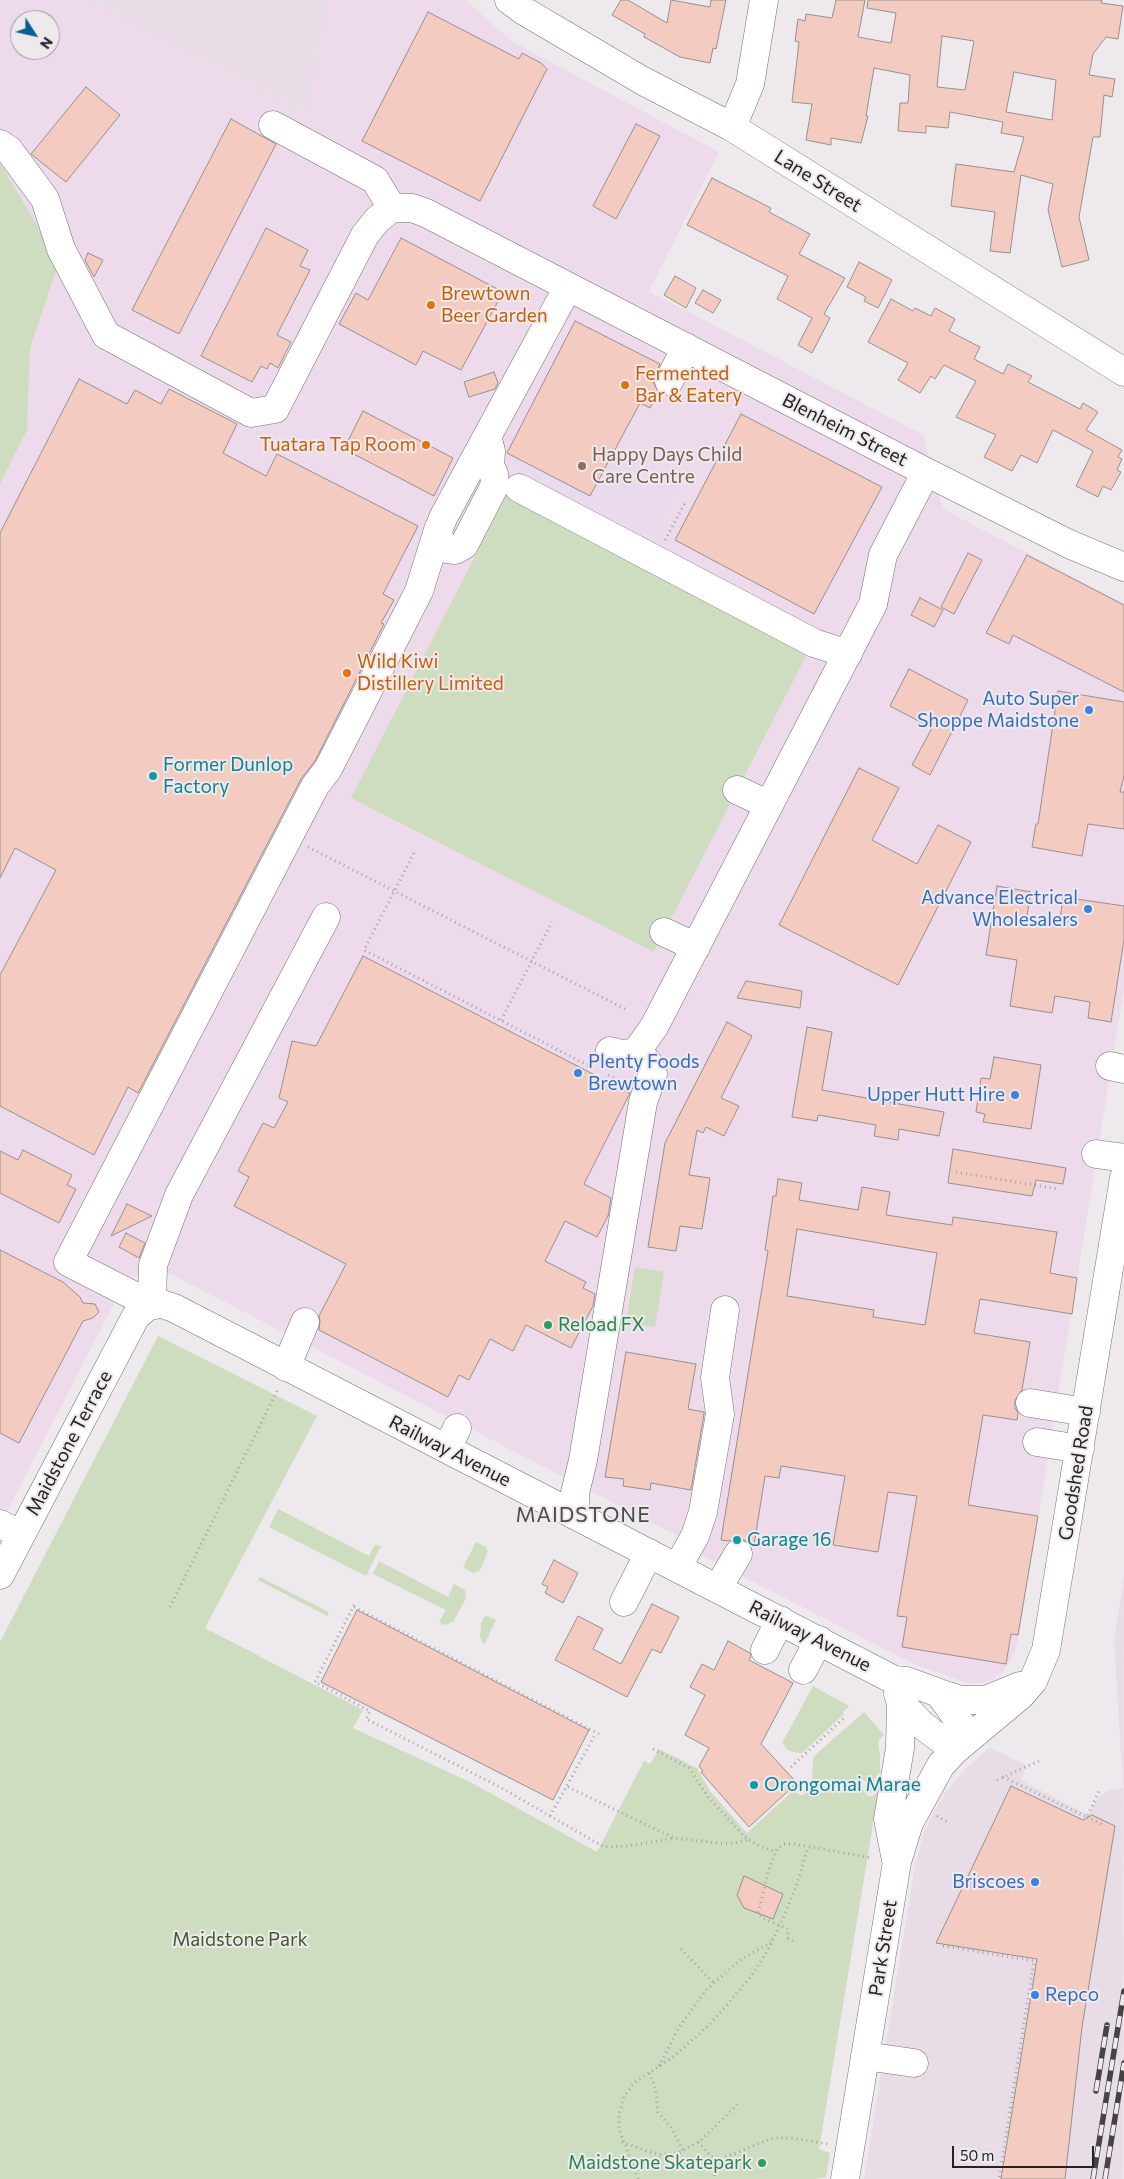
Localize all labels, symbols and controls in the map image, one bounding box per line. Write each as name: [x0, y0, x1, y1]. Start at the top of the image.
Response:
north arrow: [10, 10, 60, 60]
text: N: [37, 34, 57, 52]
street label: Lane Street: [770, 145, 866, 217]
place label: Brewtown Beer Garden: [441, 283, 548, 327]
marker: Brewtown Beer Garden: [425, 299, 437, 311]
place label: Fermented Bar & Eatery: [635, 363, 742, 407]
marker: Fermented Bar & Eatery: [619, 379, 631, 391]
street label: Blenheim Street: [778, 389, 912, 471]
place label: Tuatara Tap Room: [259, 434, 416, 456]
marker: Tuatara Tap Room: [420, 439, 432, 451]
place label: Happy Days Child Care Centre: [592, 444, 742, 488]
marker: Happy Days Child Care Centre: [576, 460, 588, 472]
place label: Wild Kiwi Distillery Limited: [357, 651, 504, 695]
marker: Wild Kiwi Distillery Limited: [341, 667, 353, 679]
place label: Auto Super Shoppe Maidstone: [917, 688, 1079, 732]
marker: Auto Super Shoppe Maidstone: [1083, 704, 1095, 716]
place label: Former Dunlop Factory: [163, 754, 293, 798]
marker: Former Dunlop Factory: [147, 770, 159, 782]
place label: Advance Electrical Wholesalers: [921, 887, 1078, 931]
marker: Advance Electrical Wholesalers: [1082, 903, 1094, 915]
place label: Plenty Foods Brewtown: [588, 1051, 700, 1095]
marker: Plenty Foods Brewtown: [572, 1067, 584, 1079]
place label: Upper Hutt Hire: [867, 1084, 1005, 1106]
marker: Upper Hutt Hire: [1009, 1089, 1021, 1101]
place label: Reload FX: [558, 1314, 645, 1336]
marker: Reload FX: [542, 1319, 554, 1331]
street label: Maidstone Terrace: [21, 1367, 117, 1519]
street label: Goodshed Road: [1054, 1404, 1098, 1542]
street label: Railway Avenue: [385, 1410, 515, 1492]
district label: MAIDSTONE: [514, 1502, 652, 1528]
place label: Garage 16: [747, 1529, 832, 1551]
marker: Garage 16: [731, 1534, 743, 1546]
street label: Railway Avenue: [745, 1595, 875, 1677]
place label: Orongomai Marae: [764, 1774, 921, 1796]
marker: Orongomai Marae: [748, 1779, 760, 1791]
place label: Briscoes: [952, 1871, 1025, 1893]
marker: Briscoes: [1029, 1876, 1041, 1888]
street label: Park Street: [864, 1898, 902, 1998]
park label: Maidstone Park: [172, 1929, 308, 1951]
place label: Repco: [1045, 1984, 1099, 2006]
marker: Repco: [1029, 1989, 1041, 2001]
scale bar: [954, 2136, 1096, 2168]
text: 50 m: [960, 2146, 994, 2164]
place label: Maidstone Skatepark: [568, 2152, 752, 2174]
marker: Maidstone Skatepark: [756, 2157, 768, 2169]

